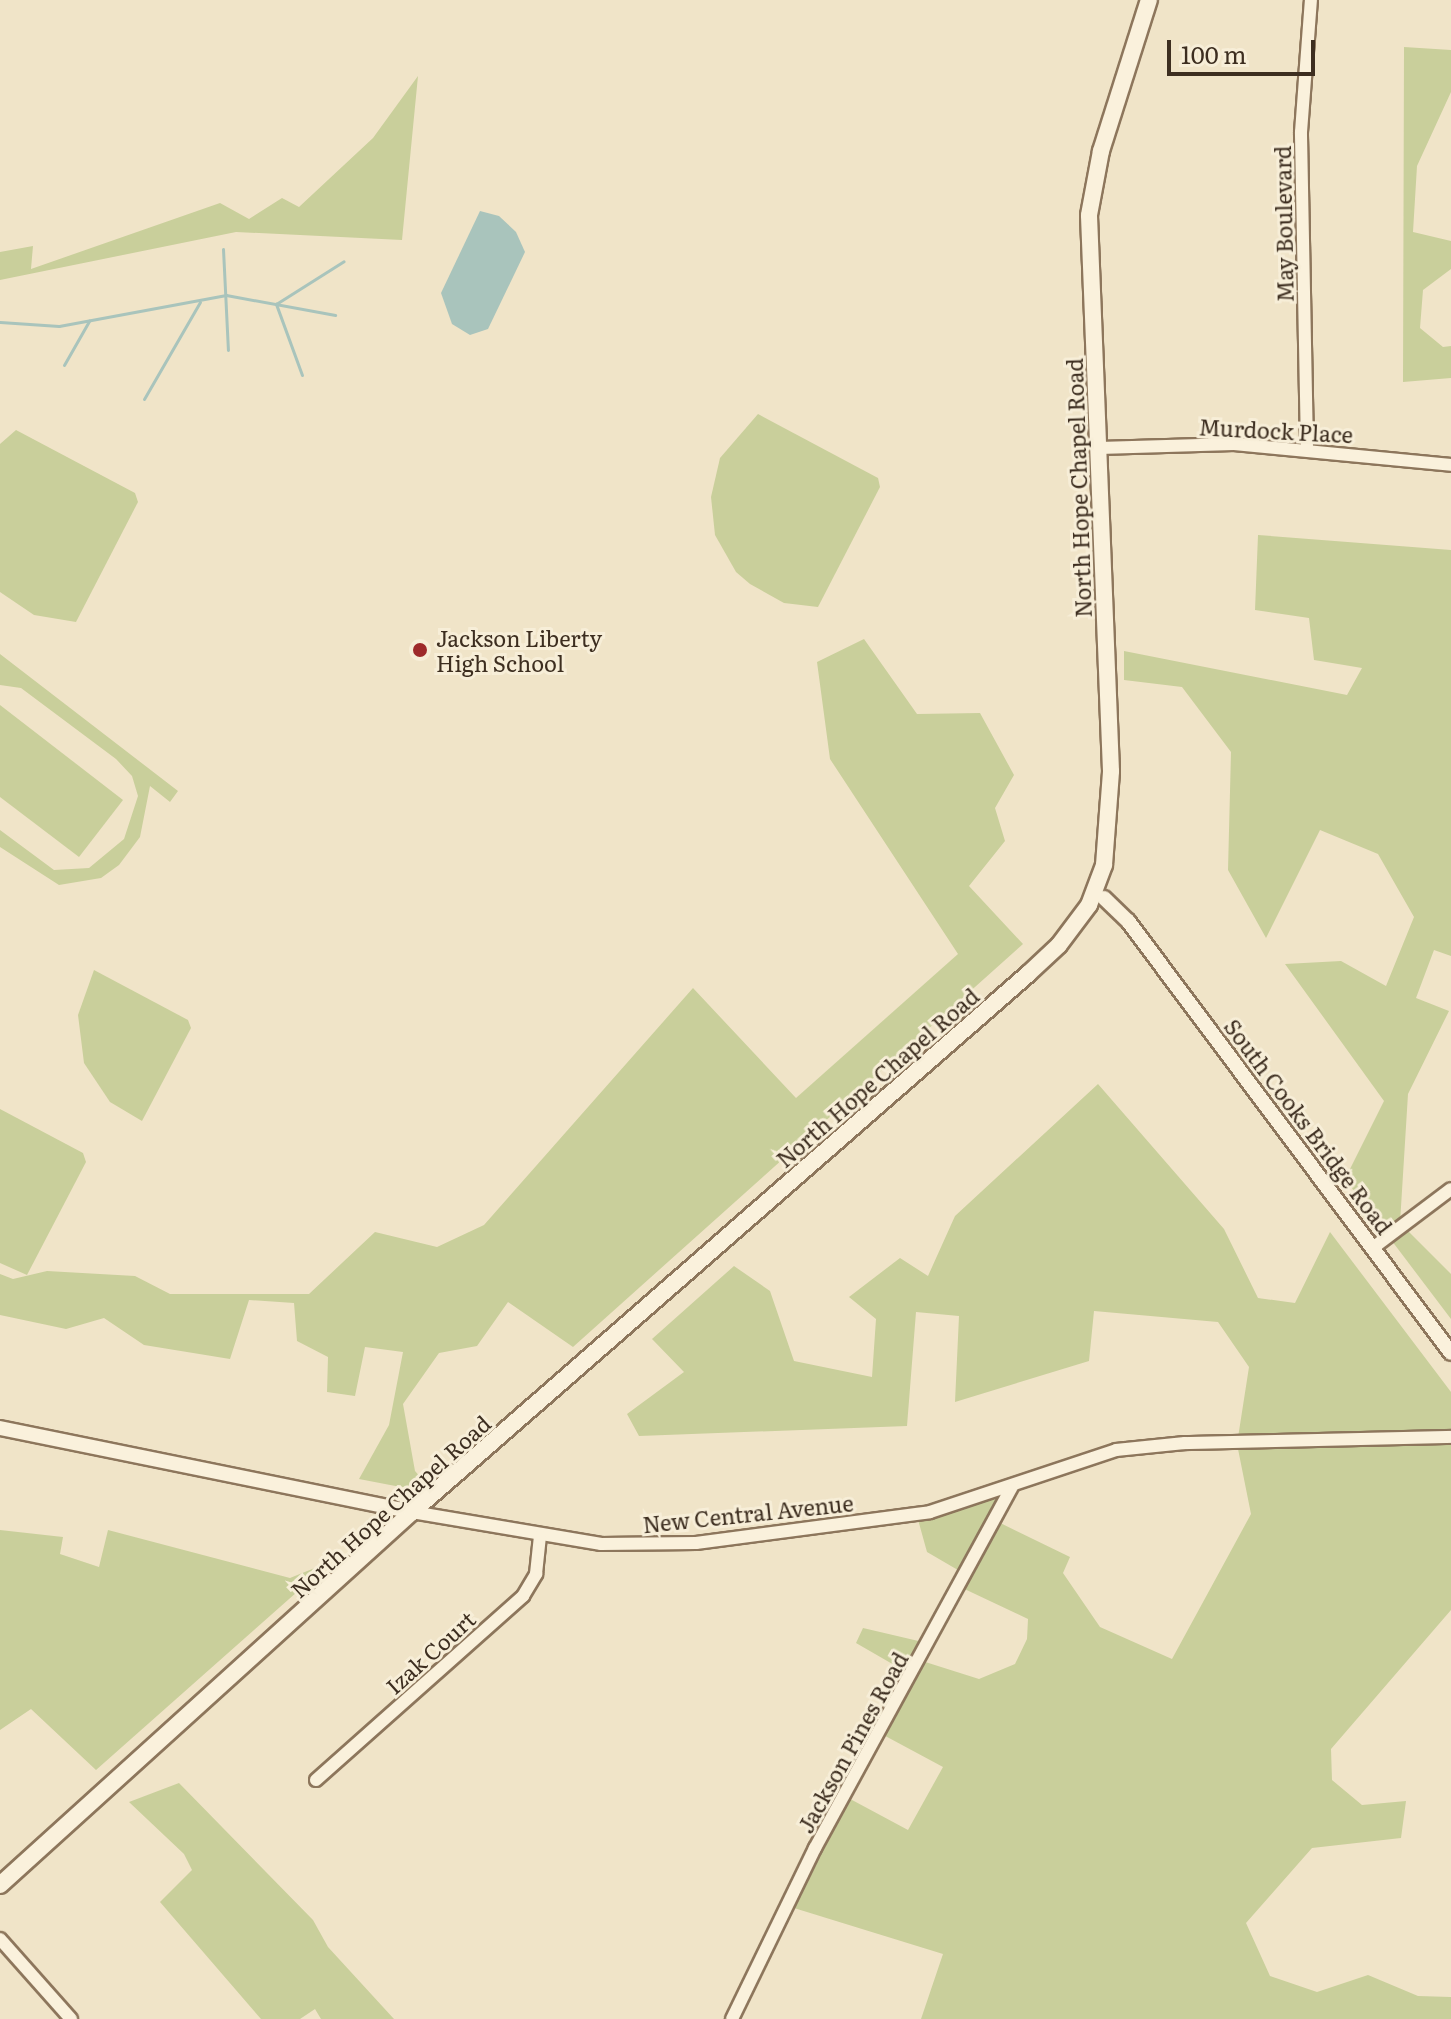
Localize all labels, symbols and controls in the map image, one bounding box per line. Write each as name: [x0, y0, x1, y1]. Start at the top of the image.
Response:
scale bar: [1171, 24, 1319, 74]
text: 100 m: [1181, 36, 1247, 71]
street label: May Boulevard: [1268, 145, 1298, 303]
street label: North Hope Chapel Road: [1060, 358, 1096, 618]
street label: Murdock Place: [1198, 413, 1354, 447]
place label: Jackson Liberty High School: [436, 624, 602, 676]
marker: Jackson Liberty High School: [411, 641, 429, 659]
street label: North Hope Chapel Road: [770, 982, 984, 1172]
street label: South Cooks Bridge Road: [1219, 1013, 1399, 1239]
street label: North Hope Chapel Road: [285, 1409, 495, 1603]
street label: New Central Avenue: [641, 1489, 855, 1537]
street label: Izak Court: [380, 1605, 480, 1699]
street label: Jackson Pines Road: [791, 1647, 913, 1837]

